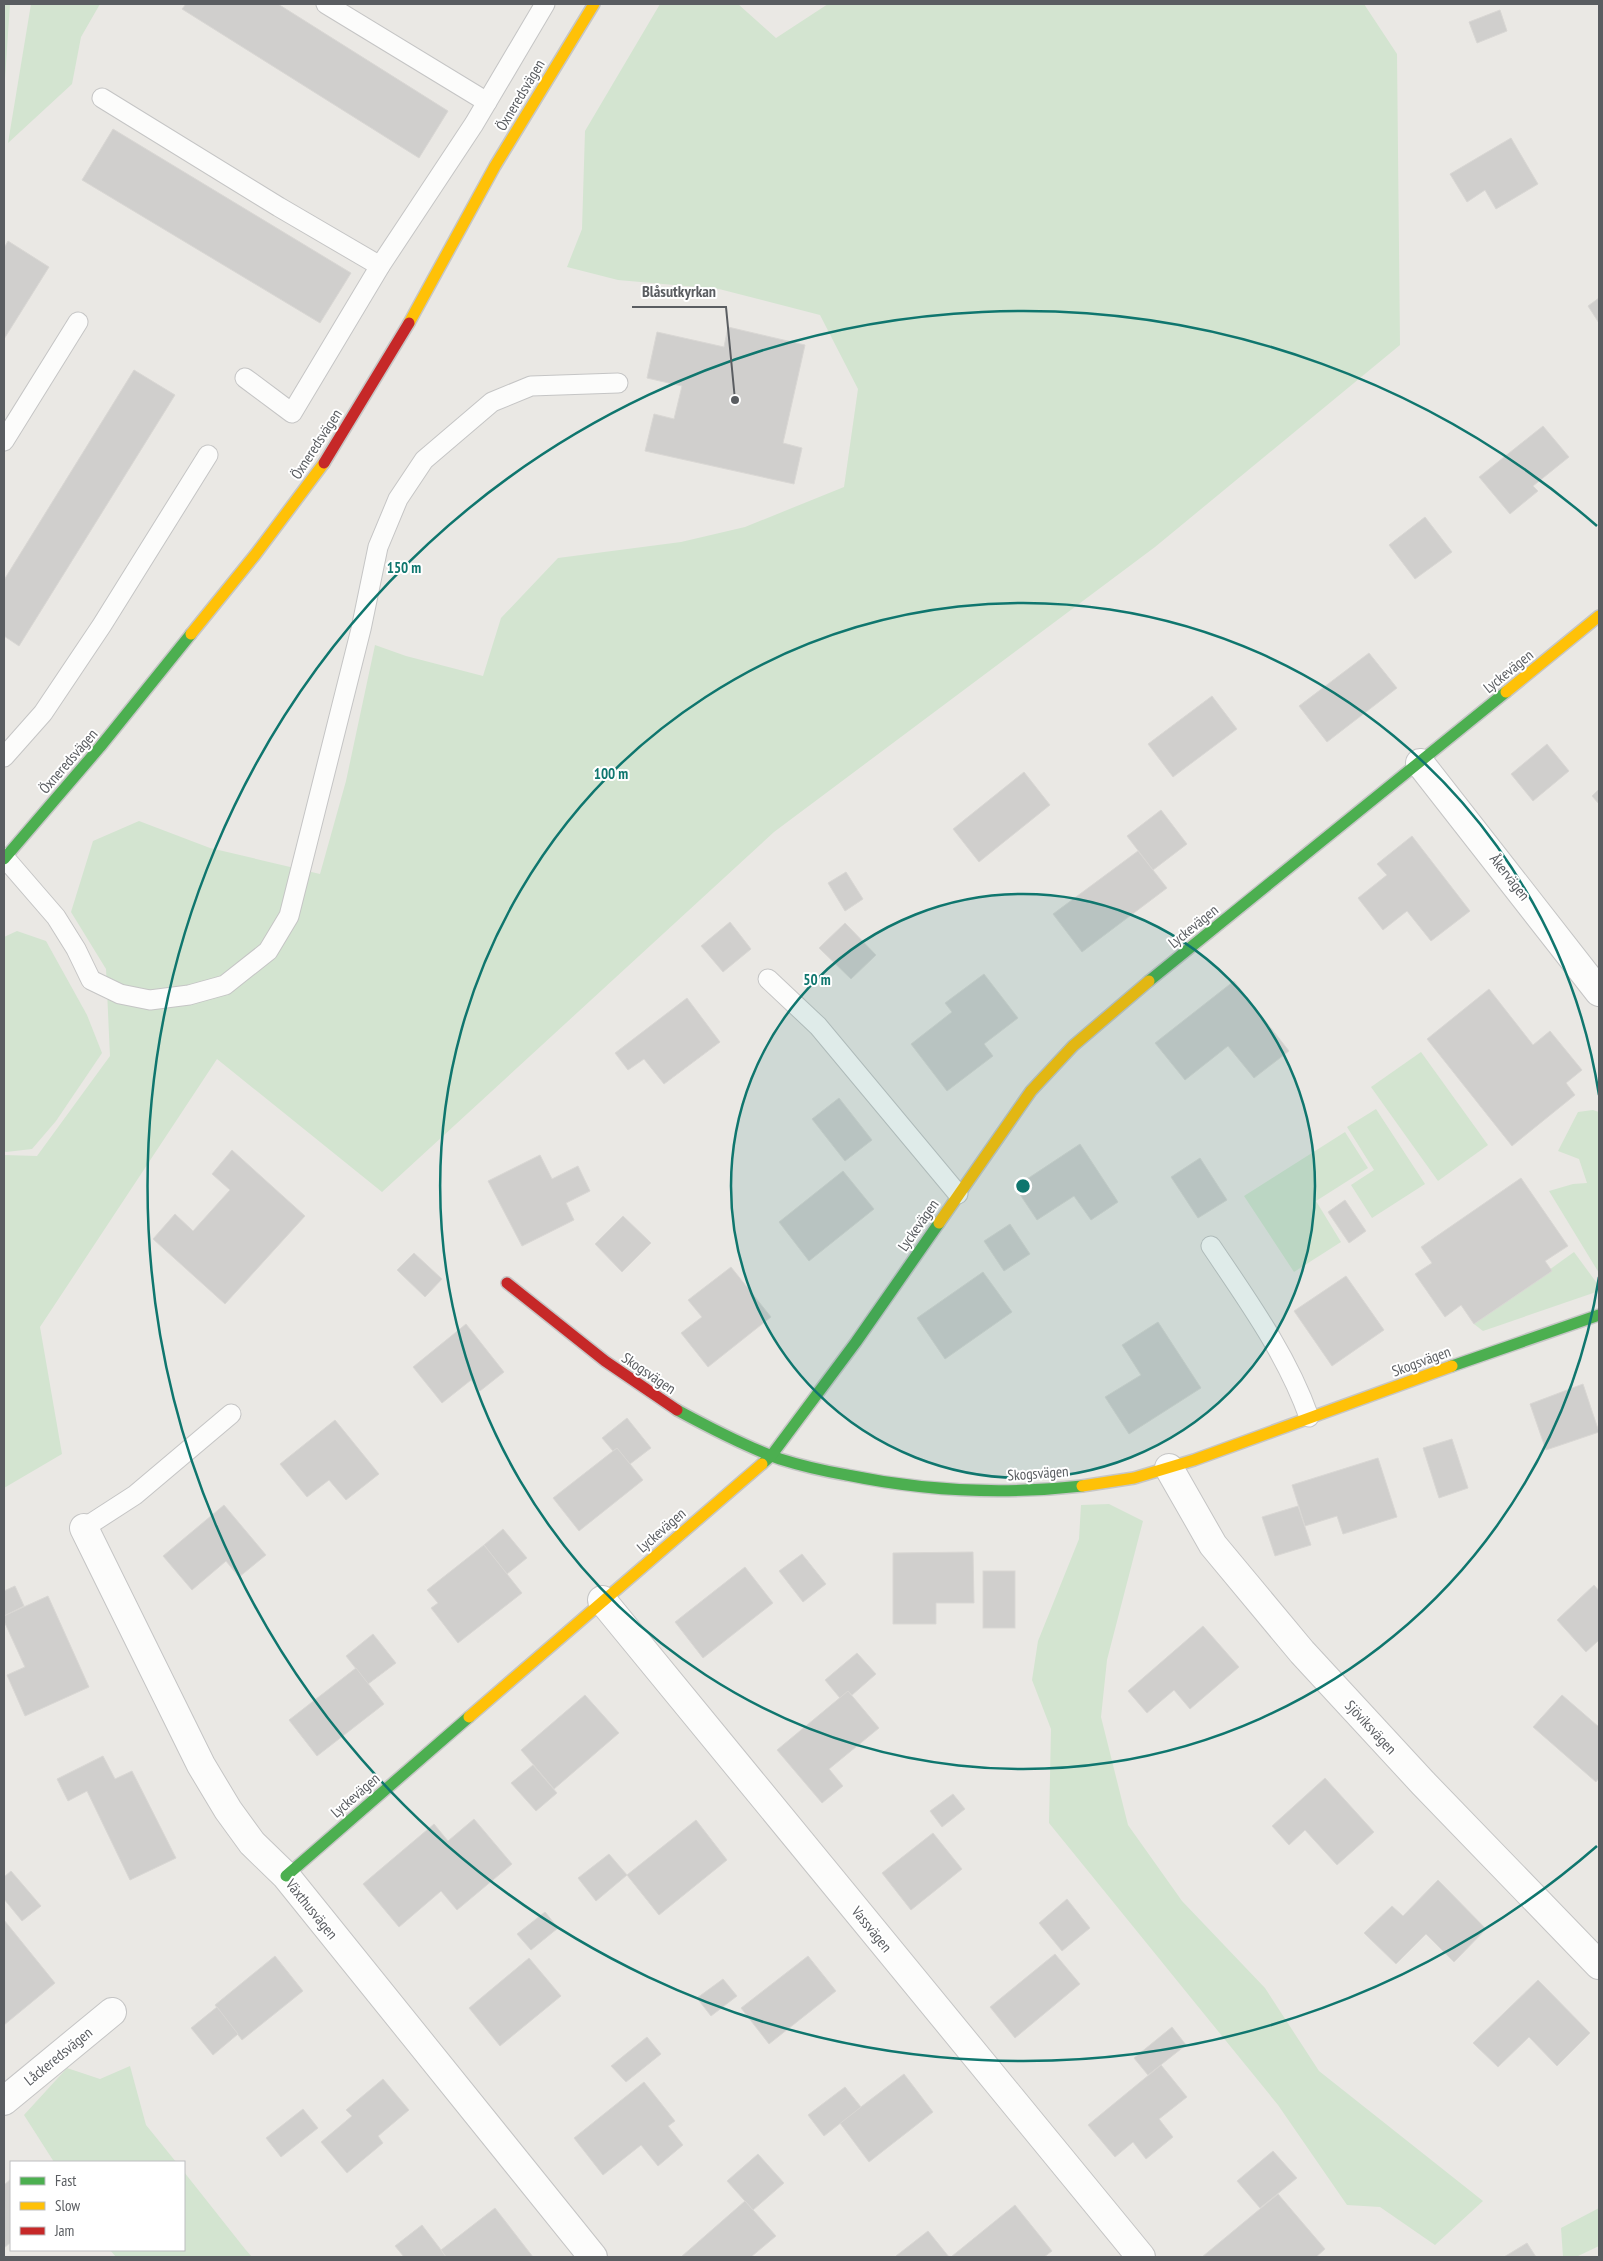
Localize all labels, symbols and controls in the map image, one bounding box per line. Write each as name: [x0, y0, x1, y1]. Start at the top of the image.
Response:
street label: Öxneredsvägen: [491, 56, 549, 134]
callout: Blåsutkyrkan: [632, 276, 726, 307]
text: Blåsutkyrkan: [642, 281, 716, 301]
street label: Öxneredsvägen: [286, 405, 346, 483]
text: 150 m: [387, 558, 421, 577]
street label: Lyckevägen: [1479, 645, 1537, 697]
street label: Öxneredsvägen: [35, 725, 101, 797]
text: 100 m: [594, 764, 628, 783]
street label: Åkervägen: [1486, 850, 1534, 904]
street label: Lyckevägen: [1164, 900, 1222, 952]
text: 50 m: [803, 970, 831, 989]
centre of rings: [1014, 1177, 1032, 1195]
street label: Lyckevägen: [893, 1195, 943, 1255]
street label: Skogsvägen: [1389, 1342, 1453, 1380]
street label: Skogsvägen: [618, 1348, 680, 1398]
street label: Skogsvägen: [1007, 1461, 1069, 1485]
street label: Lyckevägen: [633, 1504, 689, 1556]
street label: Sjöviksvägen: [1341, 1696, 1401, 1758]
street label: Lyckevägen: [327, 1769, 383, 1821]
street label: Växthusvägen: [281, 1874, 342, 1943]
street label: Vassvägen: [847, 1901, 896, 1956]
street label: Låckeredsvägen: [20, 2023, 96, 2089]
legend: [10, 2161, 185, 2251]
text: Fast: [55, 2171, 76, 2190]
text: Slow: [55, 2196, 80, 2215]
text: Jam: [54, 2221, 74, 2240]

